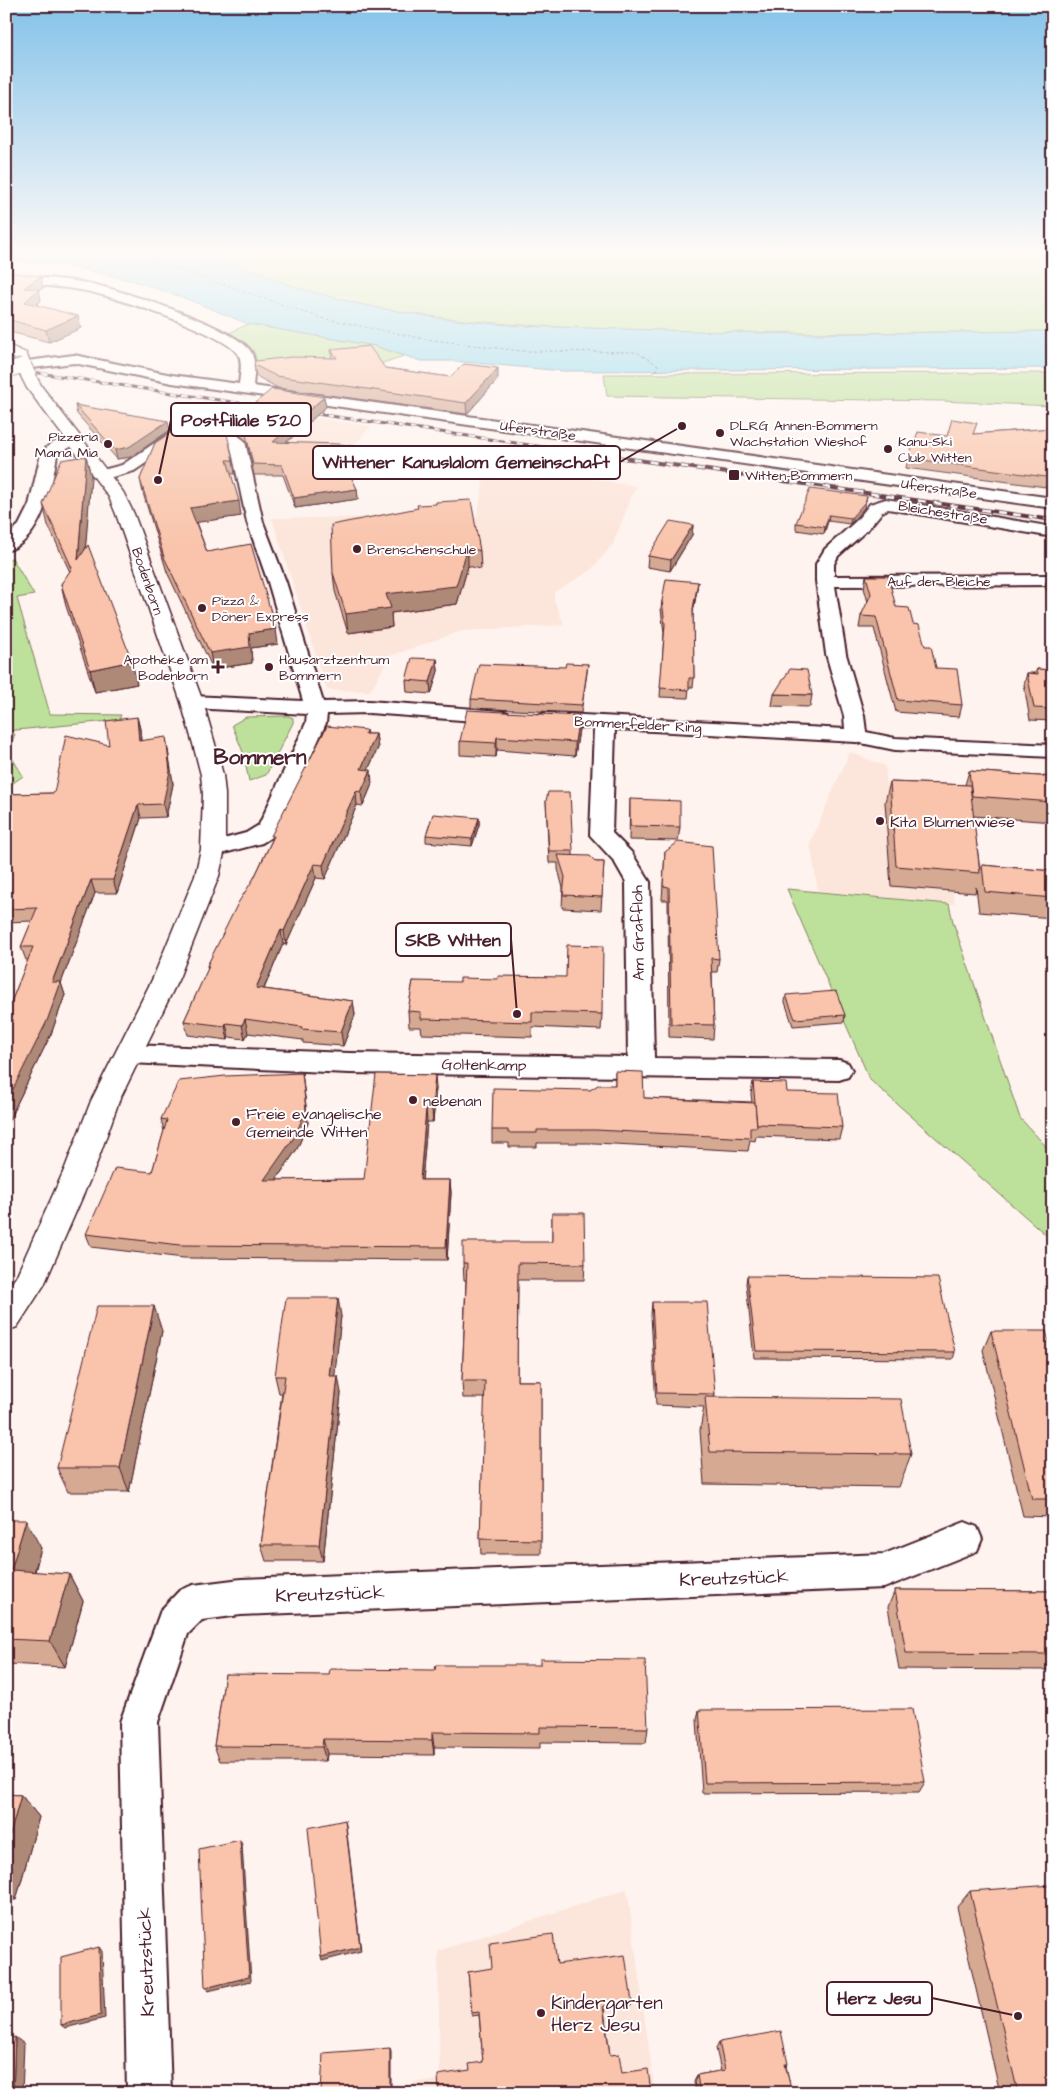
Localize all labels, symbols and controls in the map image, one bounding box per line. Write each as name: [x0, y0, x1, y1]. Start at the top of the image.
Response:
callout: Postfiliale 520: [171, 403, 311, 436]
text: Postfiliale 520: [181, 408, 302, 433]
street label: Uferstraße: [499, 416, 578, 446]
place label: DLRG Annen-Bommern Wachstation Wieshof: [730, 416, 878, 452]
place label: Pizzeria Mama Mia: [35, 427, 98, 463]
marker: DLRG Annen-Bommern Wachstation Wieshof: [714, 427, 726, 439]
place label: Kanu-Ski Club Witten: [898, 432, 972, 468]
marker: Pizzeria Mama Mia: [102, 438, 114, 450]
marker: Kanu-Ski Club Witten: [882, 443, 894, 455]
callout: Wittener Kanuslalom Gemeinschaft: [313, 446, 620, 479]
text: Wittener Kanuslalom Gemeinschaft: [321, 450, 610, 475]
place label: Witten-Bommern: [745, 466, 852, 486]
marker: Witten-Bommern: [727, 468, 741, 482]
street label: Uferstraße: [900, 474, 979, 504]
street label: Bleichestraße: [897, 496, 989, 530]
place label: Brenschenschule: [367, 540, 477, 560]
marker: Brenschenschule: [351, 543, 363, 555]
street label: Bodenborn: [126, 545, 168, 618]
street label: Auf der Bleiche: [887, 572, 991, 592]
place label: Pizza & Döner Express: [212, 591, 309, 627]
marker: Pizza & Döner Express: [196, 602, 208, 614]
place label: Apotheke am Bodenborn: [123, 650, 208, 686]
place label: Hausarztzentrum Bommern: [279, 650, 389, 686]
marker: Apotheke am Bodenborn: [212, 661, 224, 673]
marker: Hausarztzentrum Bommern: [263, 661, 275, 673]
street label: Bommerfelder Ring: [574, 712, 702, 738]
district label: Bommern: [214, 743, 307, 772]
place label: Kita Blumenwiese: [890, 811, 1015, 833]
marker: Kita Blumenwiese: [874, 815, 886, 827]
street label: Am Graffloh: [626, 885, 650, 981]
callout: SKB Witten: [396, 923, 511, 956]
text: SKB Witten: [404, 928, 501, 953]
street label: Goltenkamp: [441, 1053, 527, 1077]
place label: nebenan: [423, 1090, 481, 1112]
marker: nebenan: [407, 1094, 419, 1106]
place label: Freie evangelische Gemeinde Witten: [246, 1103, 382, 1143]
marker: Freie evangelische Gemeinde Witten: [230, 1116, 242, 1128]
street label: Kreutzstück: [679, 1563, 790, 1594]
street label: Kreutzstück: [275, 1579, 386, 1610]
street label: Kreutzstück: [131, 1906, 162, 2017]
callout: Herz Jesu: [827, 1982, 932, 2015]
text: Herz Jesu: [837, 1986, 921, 2011]
place label: Kindergarten Herz Jesu: [551, 1990, 663, 2039]
marker: Kindergarten Herz Jesu: [535, 2007, 547, 2019]

